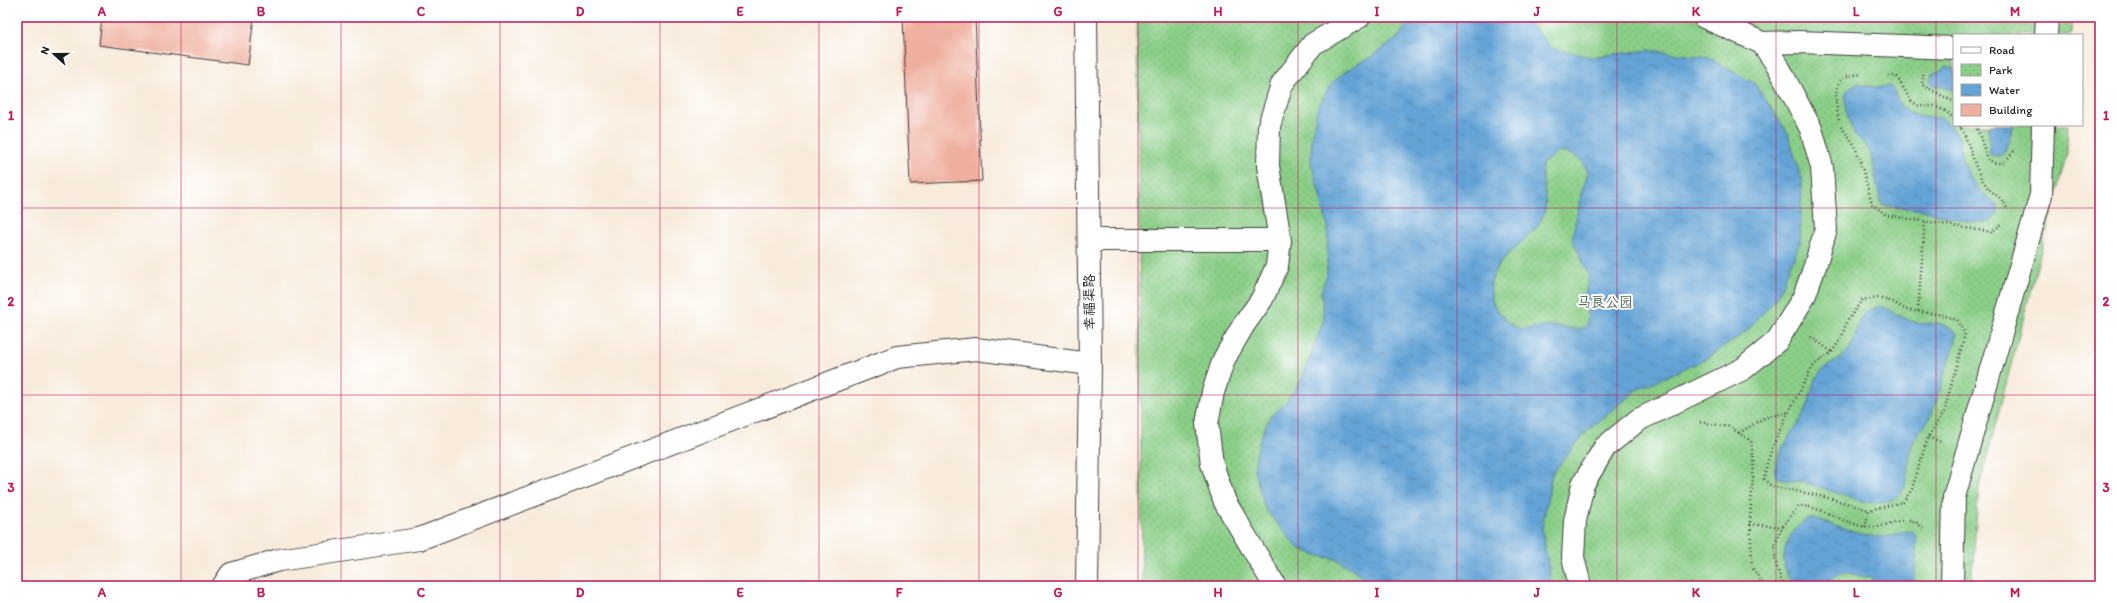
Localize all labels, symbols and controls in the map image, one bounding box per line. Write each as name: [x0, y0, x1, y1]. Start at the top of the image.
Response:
text: A: [97, 4, 107, 19]
text: B: [257, 4, 266, 19]
text: C: [417, 4, 426, 19]
text: D: [576, 4, 585, 19]
text: E: [736, 4, 744, 19]
text: F: [896, 4, 903, 19]
text: G: [1054, 4, 1063, 19]
text: H: [1214, 4, 1223, 19]
text: I: [1375, 4, 1380, 19]
text: J: [1533, 4, 1541, 19]
text: K: [1692, 4, 1701, 19]
text: L: [1853, 4, 1860, 19]
text: M: [2010, 4, 2020, 19]
north arrow: [34, 34, 74, 74]
legend: [1953, 34, 2083, 126]
text: Road: [1989, 43, 2015, 57]
text: N: [38, 45, 53, 56]
text: Park: [1989, 63, 2013, 77]
text: Water: [1989, 83, 2020, 97]
text: Building: [1989, 103, 2033, 117]
text: 1: [8, 108, 14, 123]
text: 1: [2103, 108, 2109, 123]
street label: 幸福渠路: [1081, 274, 1098, 330]
text: 2: [8, 294, 15, 309]
park label: 马良公园: [1577, 294, 1633, 311]
text: 2: [2103, 294, 2110, 309]
text: 3: [7, 480, 15, 495]
text: 3: [2102, 480, 2110, 495]
text: A: [97, 585, 107, 600]
text: B: [257, 585, 266, 600]
text: C: [417, 585, 426, 600]
text: D: [576, 585, 585, 600]
text: E: [736, 585, 744, 600]
text: F: [896, 585, 903, 600]
text: G: [1054, 585, 1063, 600]
text: H: [1214, 585, 1223, 600]
text: I: [1375, 585, 1380, 600]
text: J: [1533, 585, 1541, 600]
text: K: [1692, 585, 1701, 600]
text: L: [1853, 585, 1860, 600]
text: M: [2010, 585, 2020, 600]

